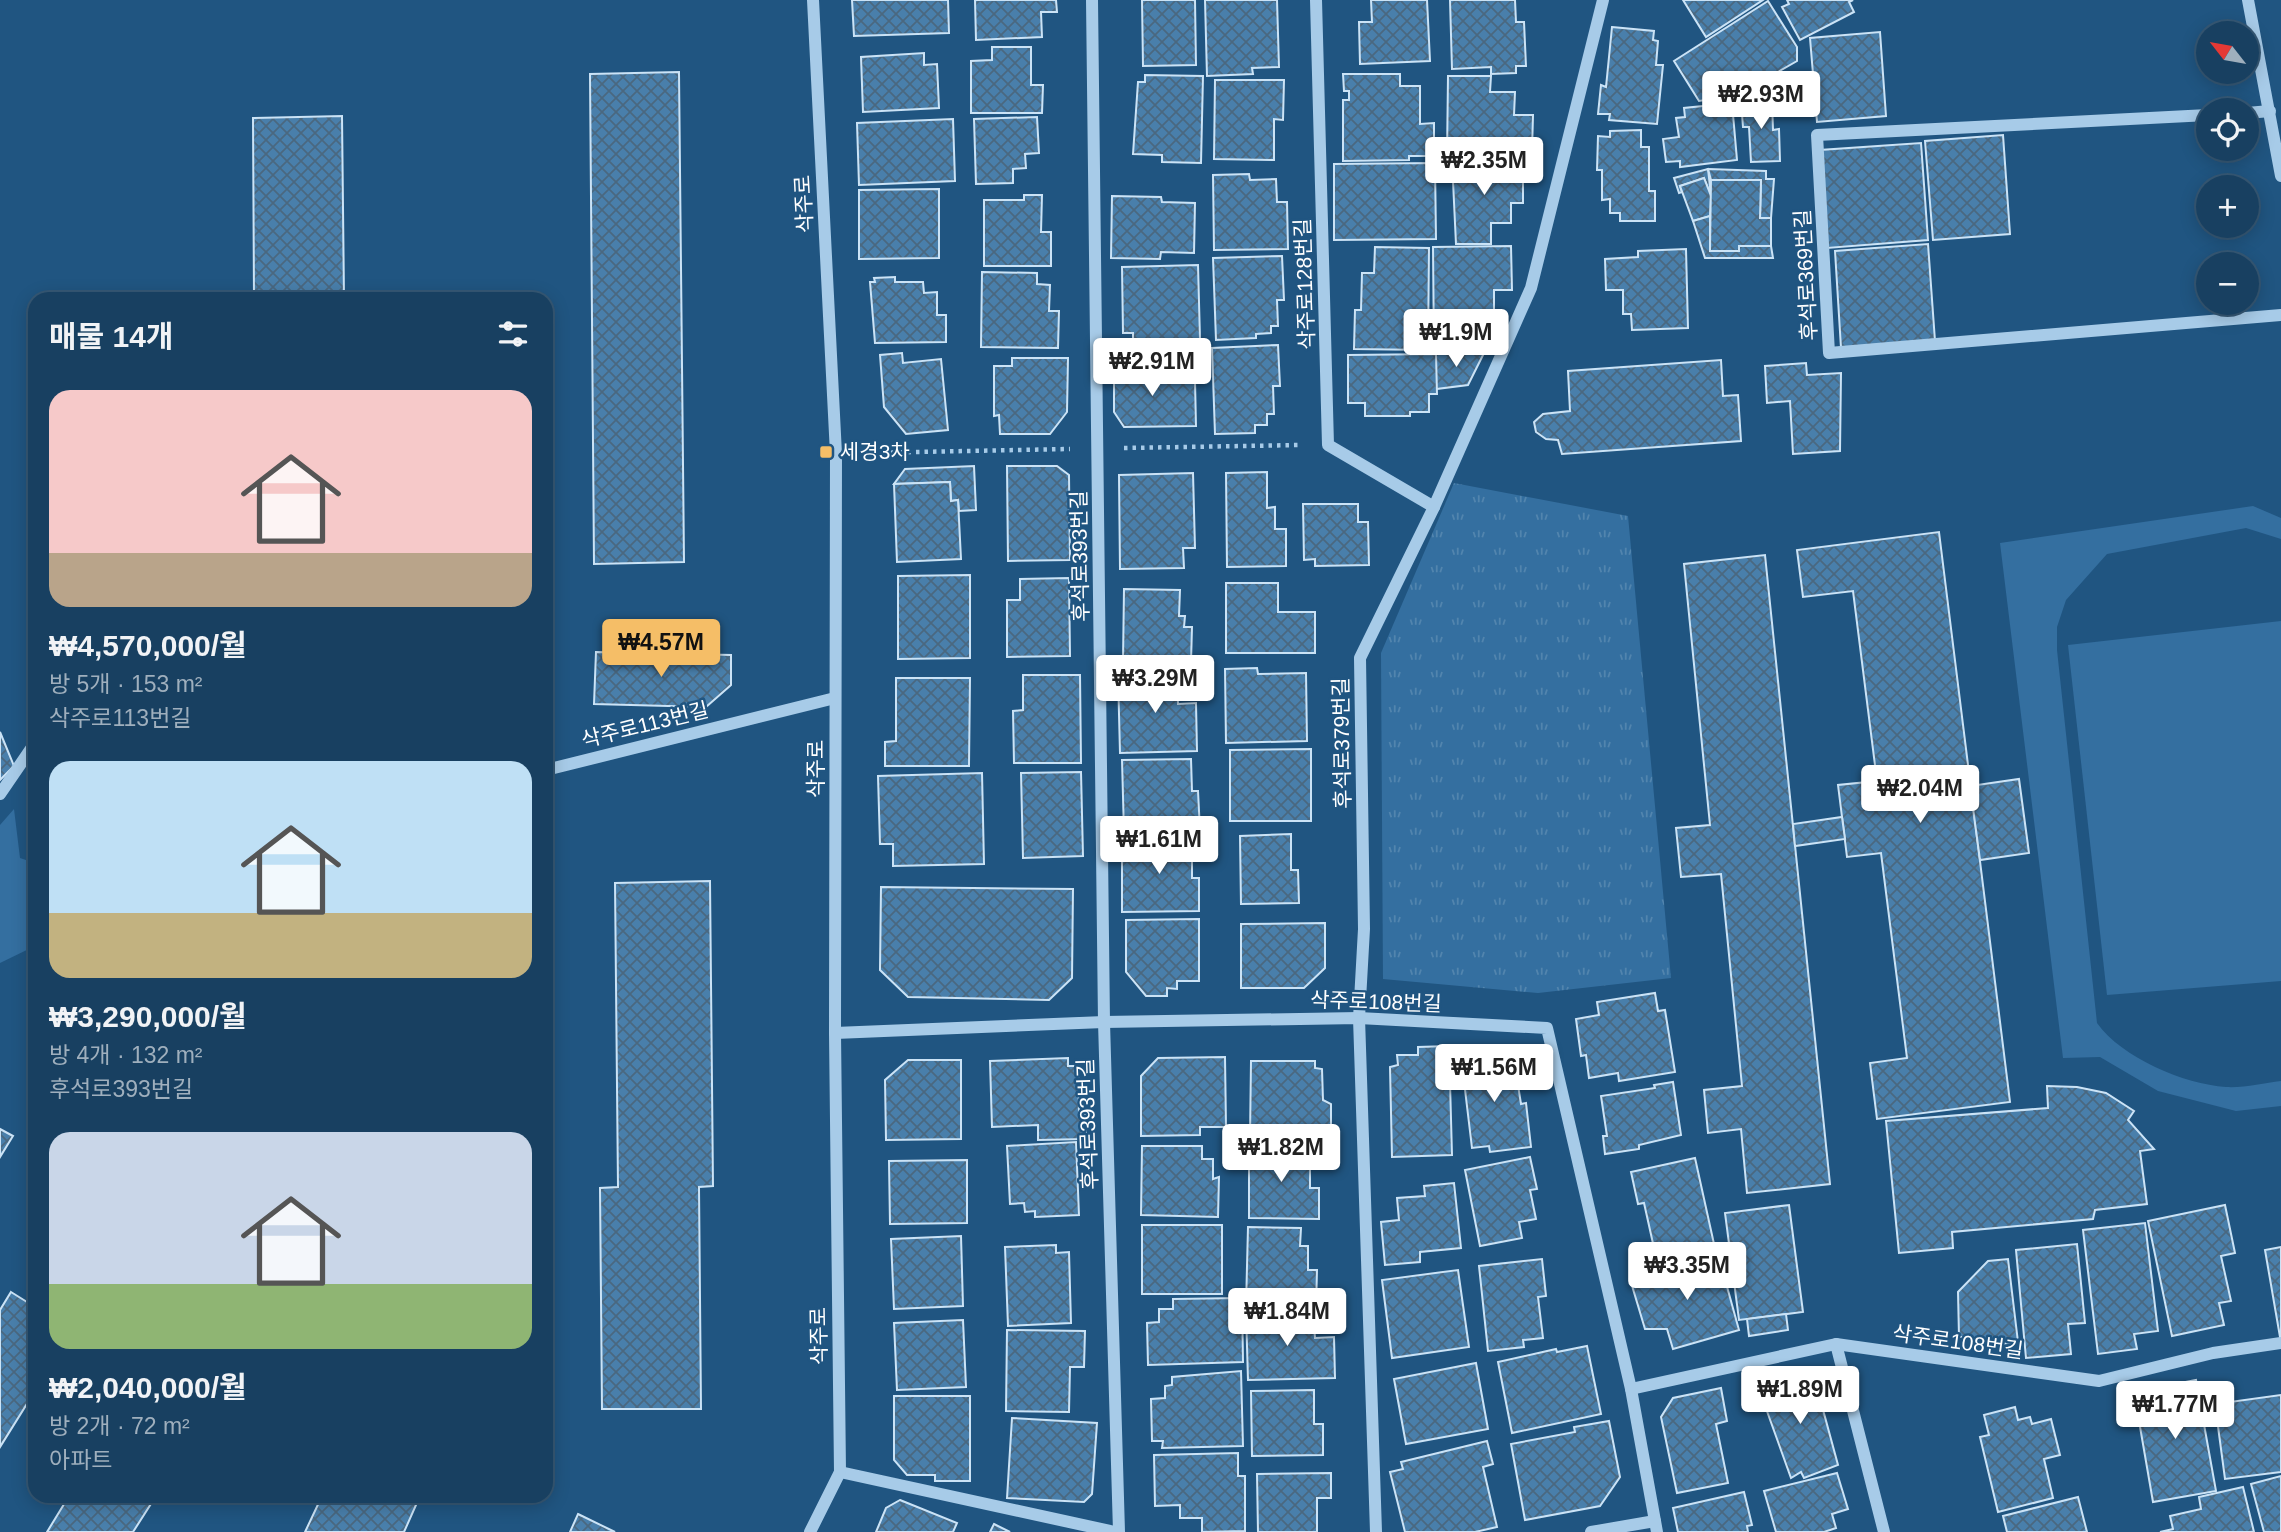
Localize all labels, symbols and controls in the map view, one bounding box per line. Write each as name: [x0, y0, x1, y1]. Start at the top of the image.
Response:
north arrow: [2196, 21, 2259, 84]
map controls: [2196, 21, 2259, 315]
pin: ₩2.93M: [1704, 72, 1818, 131]
text: ₩2.93M: [1718, 81, 1804, 107]
button: locate: [2196, 98, 2259, 161]
pin: ₩2.35M: [1427, 138, 1541, 197]
text: ₩2.35M: [1441, 147, 1527, 173]
street label: 삭주로: [790, 174, 817, 234]
button: +: [2196, 175, 2259, 238]
street label: 후석로369번길: [1791, 209, 1820, 341]
street label: 삭주로128번길: [1291, 218, 1318, 350]
button: −: [2196, 252, 2259, 315]
pin: ₩1.9M: [1407, 310, 1505, 369]
icon: filters: [494, 315, 532, 353]
text: ₩1.9M: [1420, 319, 1492, 345]
text: 매물 14개: [49, 320, 174, 353]
pin: ₩2.91M: [1095, 338, 1209, 398]
text: ₩2.91M: [1109, 348, 1195, 374]
icon: home: [228, 436, 354, 562]
place label: 세경3차: [840, 440, 910, 463]
marker: 세경3차: [818, 444, 834, 460]
street label: 후석로393번길: [1067, 490, 1092, 622]
pin: ₩4.57M: [604, 620, 718, 679]
text: ₩4,570,000/월: [49, 629, 247, 662]
text: ₩4.57M: [618, 629, 704, 655]
pin: ₩3.29M: [1098, 656, 1212, 715]
text: ₩3.29M: [1112, 665, 1198, 691]
text: 방 5개 · 153 m²: [49, 671, 203, 697]
street label: 후석로379번길: [1329, 677, 1354, 809]
street label: 삭주로113번길: [579, 698, 711, 751]
text: 삭주로113번길: [49, 705, 191, 731]
street label: 삭주로: [804, 740, 827, 798]
pin: ₩2.04M: [1863, 766, 1977, 825]
text: ₩2.04M: [1877, 775, 1963, 801]
icon: home: [228, 807, 354, 933]
pin: ₩1.61M: [1102, 816, 1216, 876]
text: ₩1.61M: [1116, 826, 1202, 852]
street label: 삭주로108번길: [1310, 988, 1442, 1015]
text: ₩3,290,000/월: [49, 1000, 247, 1033]
text: 방 4개 · 132 m²: [49, 1042, 203, 1068]
pin: ₩1.56M: [1437, 1044, 1551, 1104]
text: ₩1.56M: [1451, 1054, 1537, 1080]
street label: 후석로393번길: [1074, 1058, 1101, 1190]
text: 후석로393번길: [49, 1076, 193, 1102]
pin: ₩1.82M: [1224, 1124, 1338, 1184]
text: ₩1.82M: [1238, 1134, 1324, 1160]
icon: home: [228, 1178, 354, 1304]
pin: ₩3.35M: [1630, 1242, 1744, 1302]
text: ₩3.35M: [1644, 1252, 1730, 1278]
pin: ₩1.84M: [1230, 1288, 1344, 1348]
text: ₩1.84M: [1244, 1298, 1330, 1324]
street label: 삭주로: [806, 1307, 831, 1365]
street label: 삭주로108번길: [1891, 1321, 2025, 1362]
pin: ₩1.89M: [1743, 1366, 1857, 1426]
text: ₩2,040,000/월: [49, 1371, 247, 1404]
text: ₩1.89M: [1757, 1376, 1843, 1402]
pin: ₩1.77M: [2118, 1382, 2232, 1441]
text: ₩1.77M: [2132, 1391, 2218, 1417]
text: 방 2개 · 72 m²: [49, 1413, 190, 1439]
text: 아파트: [49, 1447, 112, 1473]

